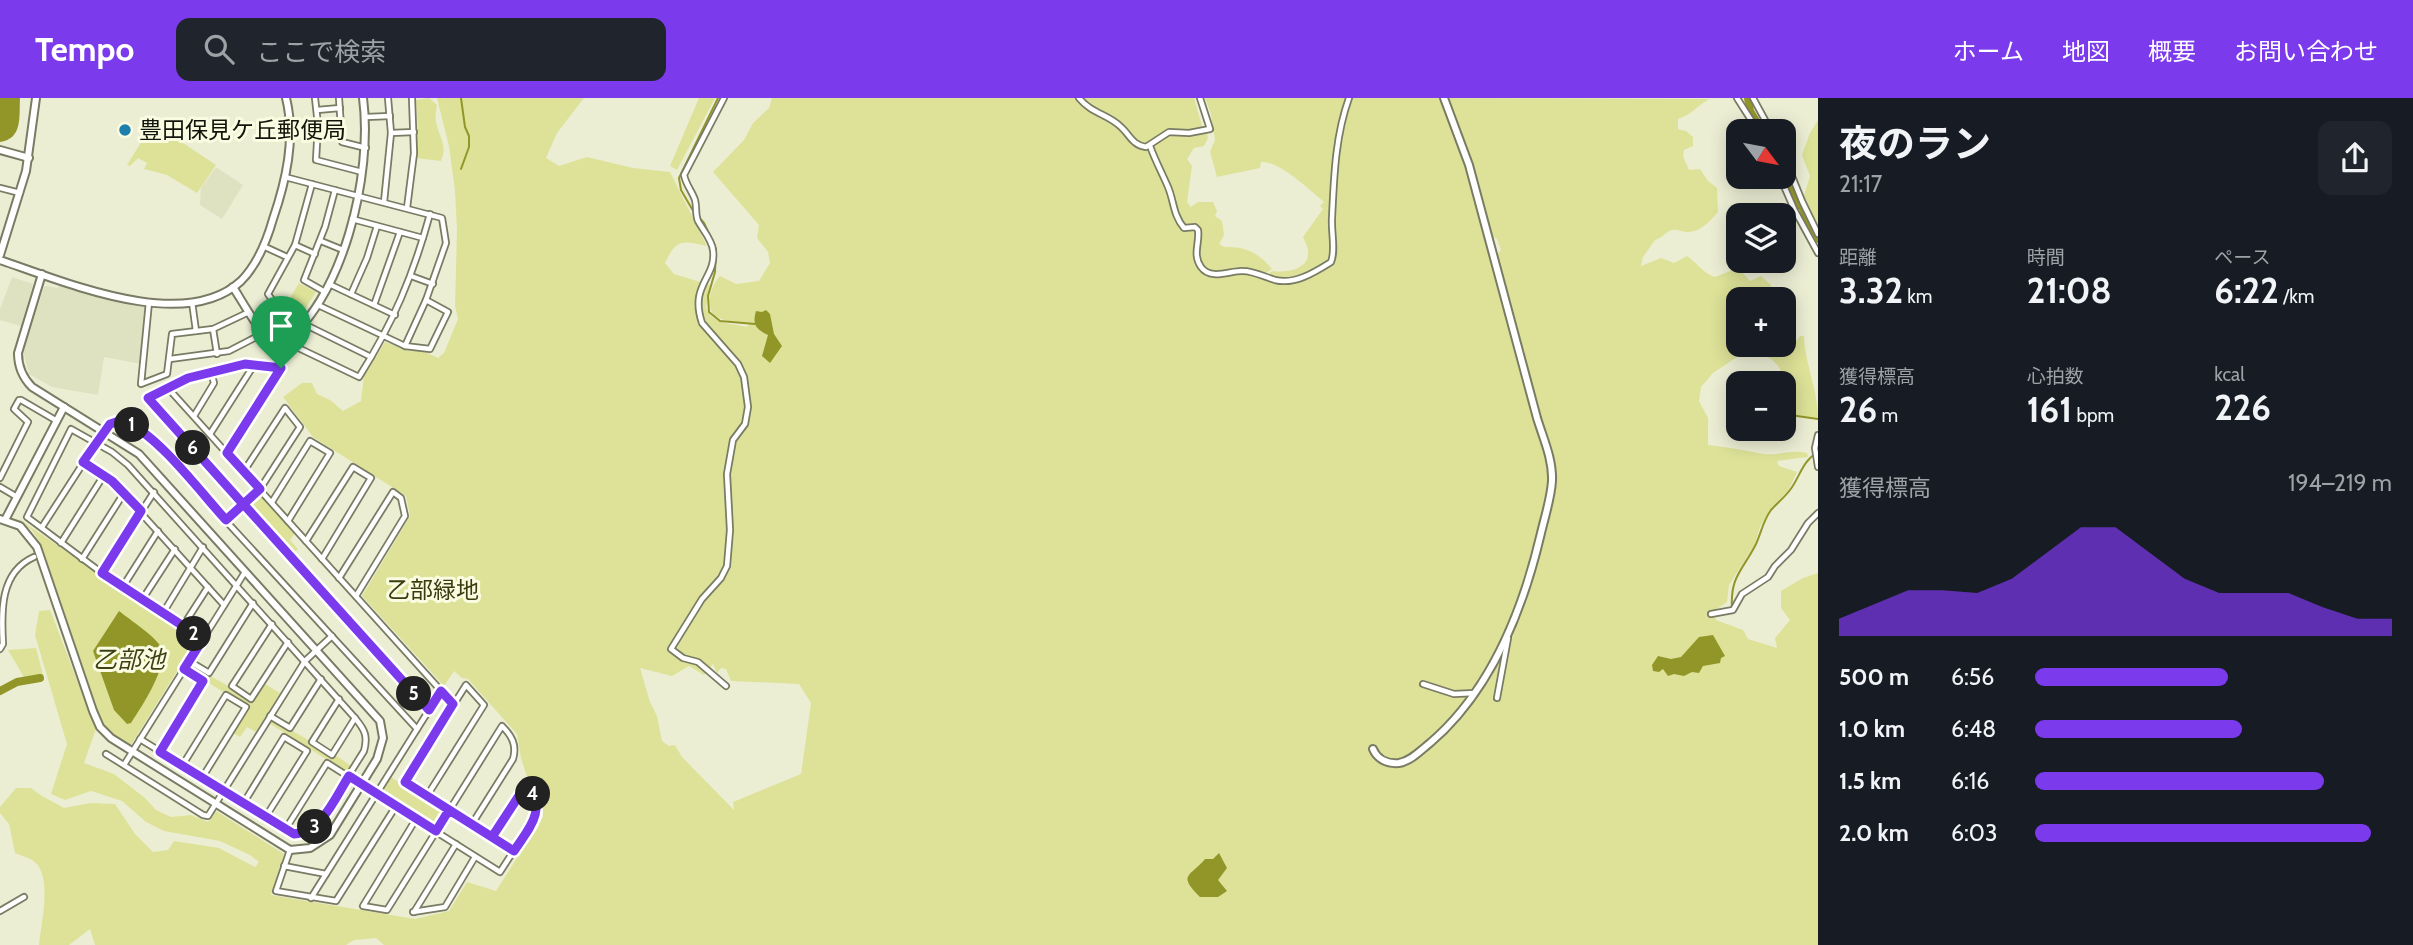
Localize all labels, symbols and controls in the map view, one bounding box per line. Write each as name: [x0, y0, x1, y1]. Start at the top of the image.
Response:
search box: [176, 18, 666, 81]
text: Tempo: [35, 29, 134, 69]
icon: search: [200, 30, 238, 68]
text: ここで検索: [256, 36, 386, 68]
text: ホーム: [1953, 37, 2024, 66]
text: 地図: [2062, 37, 2110, 66]
text: 概要: [2148, 37, 2196, 66]
text: お問い合わせ: [2234, 37, 2378, 66]
place label: 豊田保見ケ丘郵便局: [139, 116, 346, 144]
north arrow: [1726, 119, 1796, 189]
map controls: [1726, 119, 1796, 441]
text: 夜のラン: [1839, 120, 1991, 167]
button: share: [2318, 121, 2392, 195]
marker: 豊田保見ケ丘郵便局: [117, 122, 133, 138]
text: 21:17: [1839, 170, 1882, 198]
button: layers: [1726, 203, 1796, 273]
text: 距離: [1839, 246, 1877, 269]
text: 時間: [2027, 246, 2065, 269]
text: ペース: [2214, 246, 2270, 269]
text: 3.32: [1839, 269, 1903, 312]
text: 21:08: [2027, 269, 2112, 312]
text: 6:22: [2214, 269, 2279, 312]
text: km: [1903, 285, 1932, 308]
text: /km: [2279, 285, 2314, 308]
button: +: [1726, 287, 1796, 357]
pin: [251, 296, 311, 368]
icon: arrive: [262, 307, 300, 345]
text: kcal: [2214, 363, 2245, 386]
text: 獲得標高: [1839, 365, 1915, 388]
text: 心拍数: [2027, 365, 2084, 388]
button: −: [1726, 371, 1796, 441]
text: 226: [2214, 386, 2271, 429]
text: 26: [1839, 388, 1877, 431]
text: 161: [2027, 388, 2072, 431]
text: m: [1877, 404, 1898, 427]
text: bpm: [2072, 404, 2114, 427]
pin: 1: [114, 408, 150, 442]
text: 1: [128, 413, 135, 436]
pin: 6: [176, 430, 210, 466]
text: 6: [187, 436, 198, 459]
text: 194–219 m: [2288, 469, 2392, 497]
text: 獲得標高: [1839, 474, 1931, 502]
park label: 乙部緑地: [387, 576, 479, 604]
pin: 2: [176, 616, 212, 652]
text: 2: [188, 622, 199, 645]
water label: 乙部池: [93, 645, 167, 674]
text: 500 m: [1839, 663, 1909, 691]
text: 6:56: [1951, 663, 1994, 691]
pin: 5: [396, 676, 432, 712]
text: 5: [408, 682, 419, 705]
text: 1.0 km: [1839, 715, 1905, 743]
text: 6:48: [1951, 715, 1996, 743]
text: 1.5 km: [1839, 767, 1901, 795]
text: 6:16: [1951, 767, 1989, 795]
pin: 4: [516, 776, 550, 812]
text: 4: [527, 782, 538, 805]
pin: 3: [298, 810, 332, 844]
text: 3: [309, 815, 320, 838]
text: 2.0 km: [1839, 819, 1909, 847]
text: 6:03: [1951, 819, 1997, 847]

